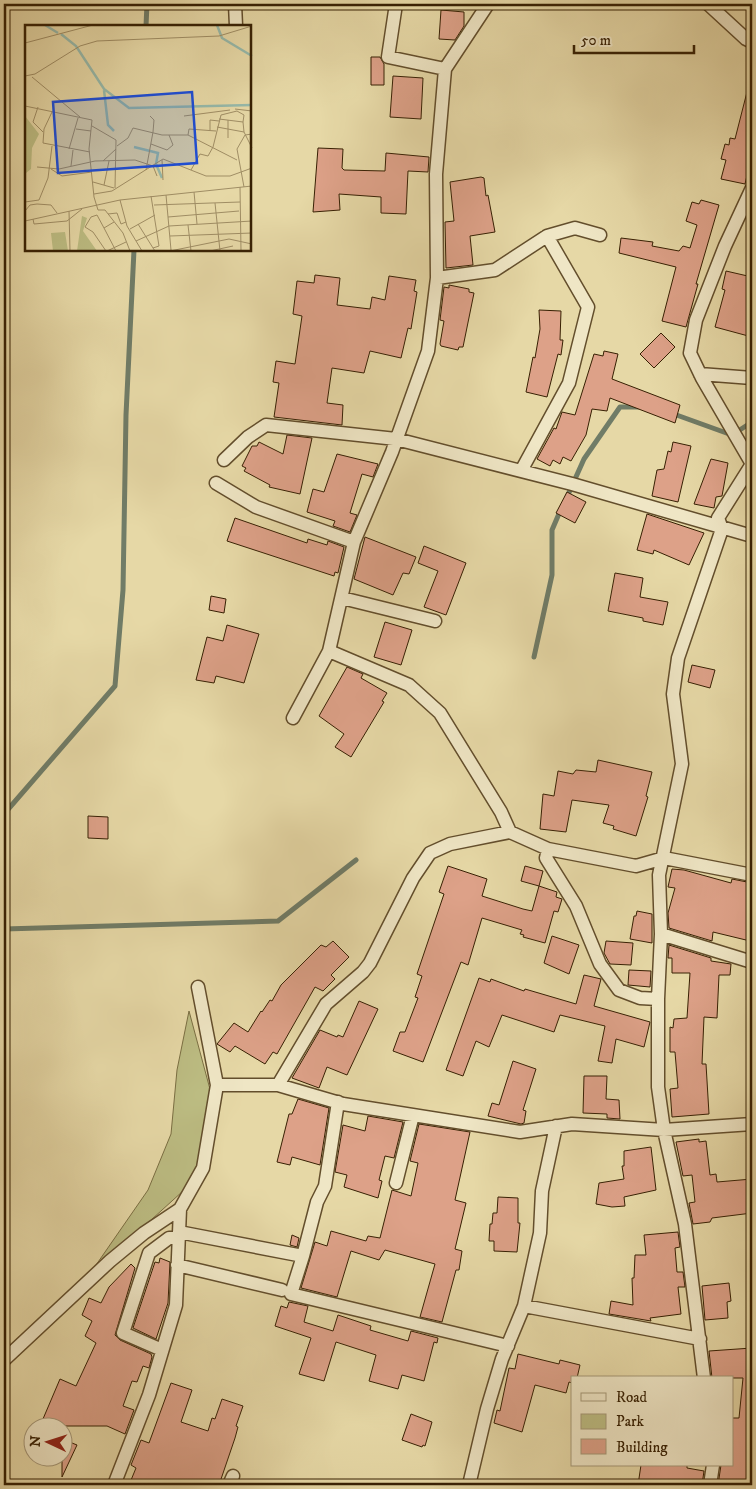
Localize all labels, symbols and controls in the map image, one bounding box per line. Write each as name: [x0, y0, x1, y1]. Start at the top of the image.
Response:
scale bar: [574, 22, 694, 54]
inset map: [25, 25, 251, 251]
text: 50 m: [581, 31, 611, 50]
legend: [571, 1376, 734, 1466]
text: Road: [616, 1388, 648, 1407]
text: Park: [616, 1412, 645, 1431]
north arrow: [22, 1416, 72, 1466]
text: N: [27, 1434, 45, 1448]
text: Building: [616, 1438, 668, 1457]

